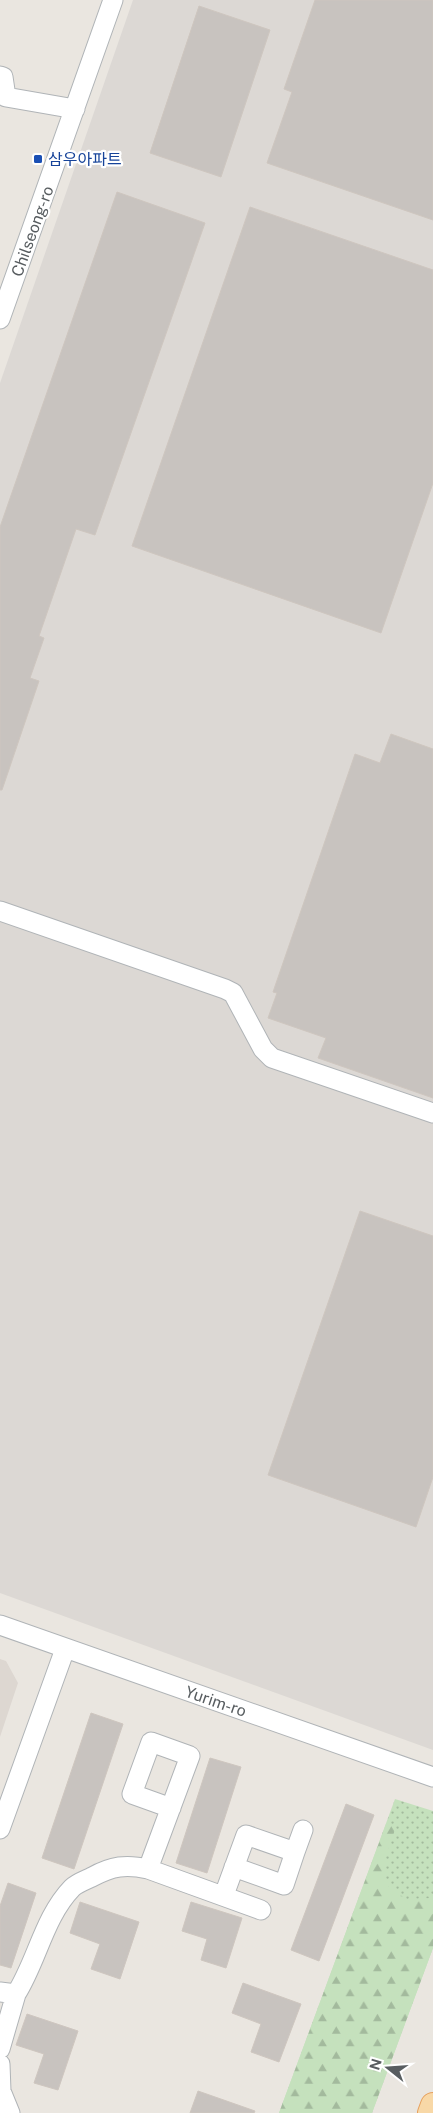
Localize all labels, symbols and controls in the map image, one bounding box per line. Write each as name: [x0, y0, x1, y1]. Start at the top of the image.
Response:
place label: 삼우아파트: [48, 150, 122, 169]
marker: 삼우아파트: [32, 153, 44, 165]
street label: Chilseong-ro: [7, 183, 58, 279]
street label: Yurim-ro: [183, 1682, 249, 1721]
north arrow: [363, 2043, 413, 2093]
text: N: [366, 2057, 385, 2072]

